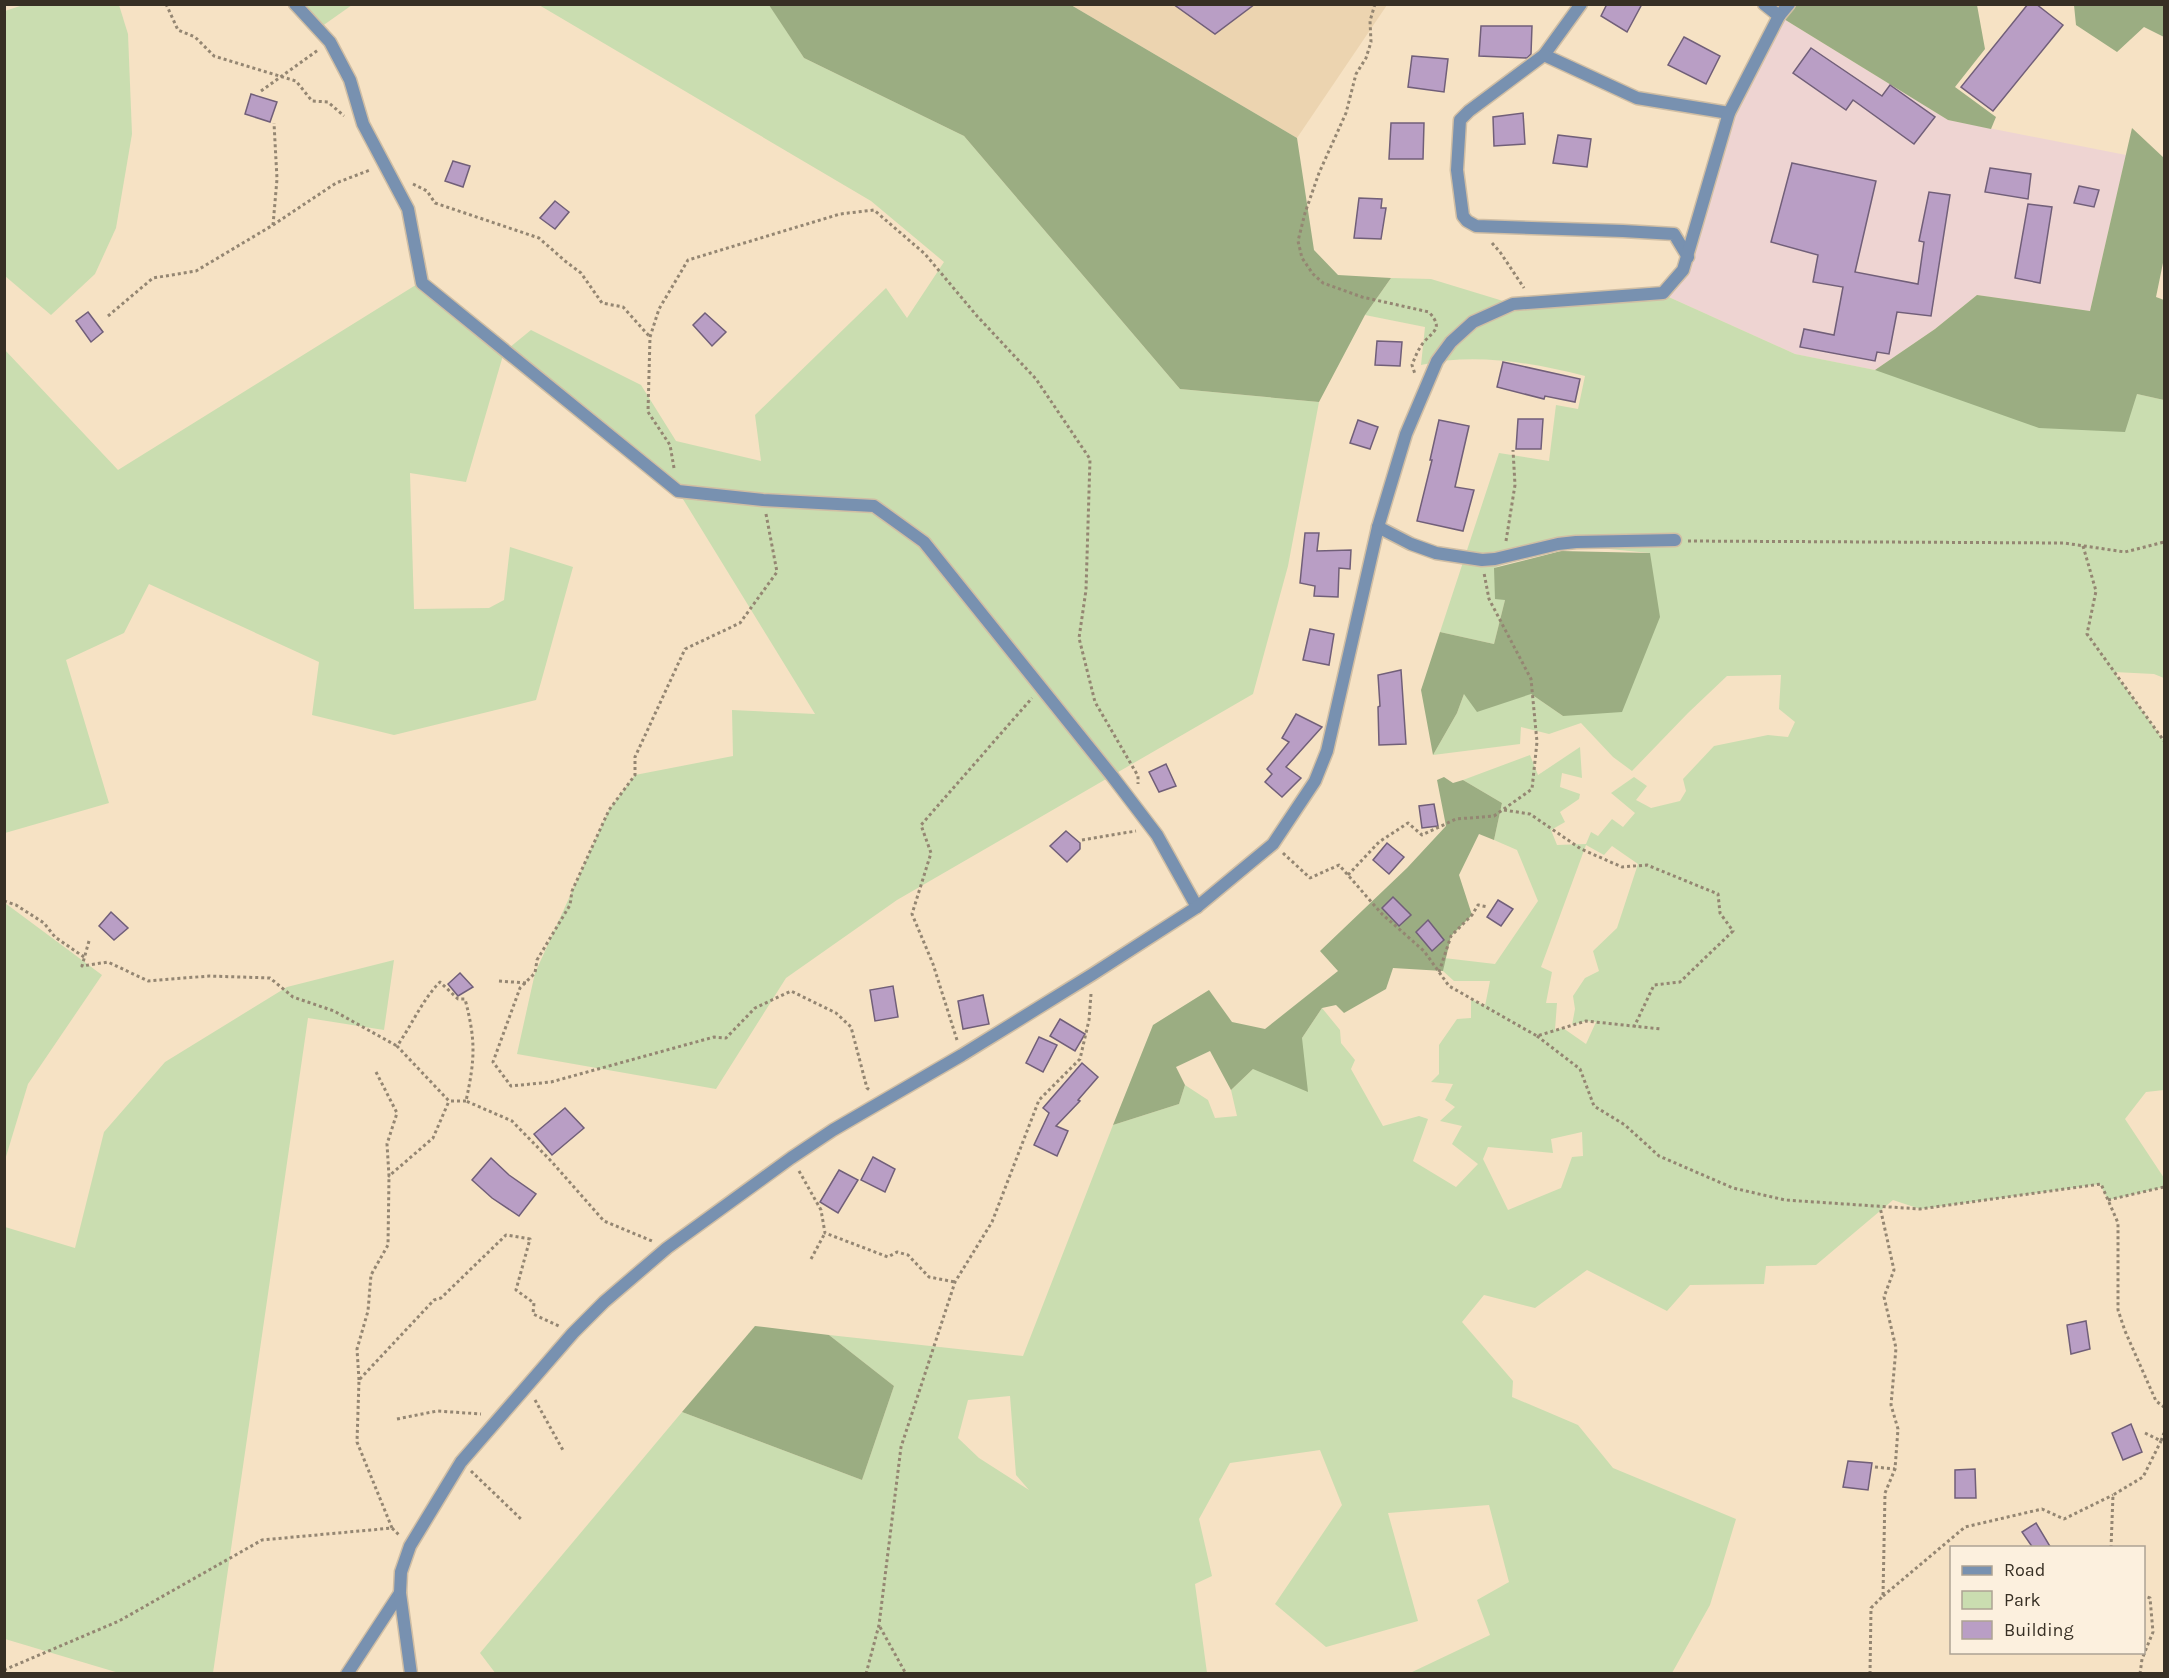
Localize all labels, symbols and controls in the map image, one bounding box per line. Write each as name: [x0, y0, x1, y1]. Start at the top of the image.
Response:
legend: [1950, 1546, 2145, 1654]
text: Road: [2004, 1559, 2045, 1581]
text: Park: [2004, 1589, 2041, 1611]
text: Building: [2004, 1619, 2074, 1641]

